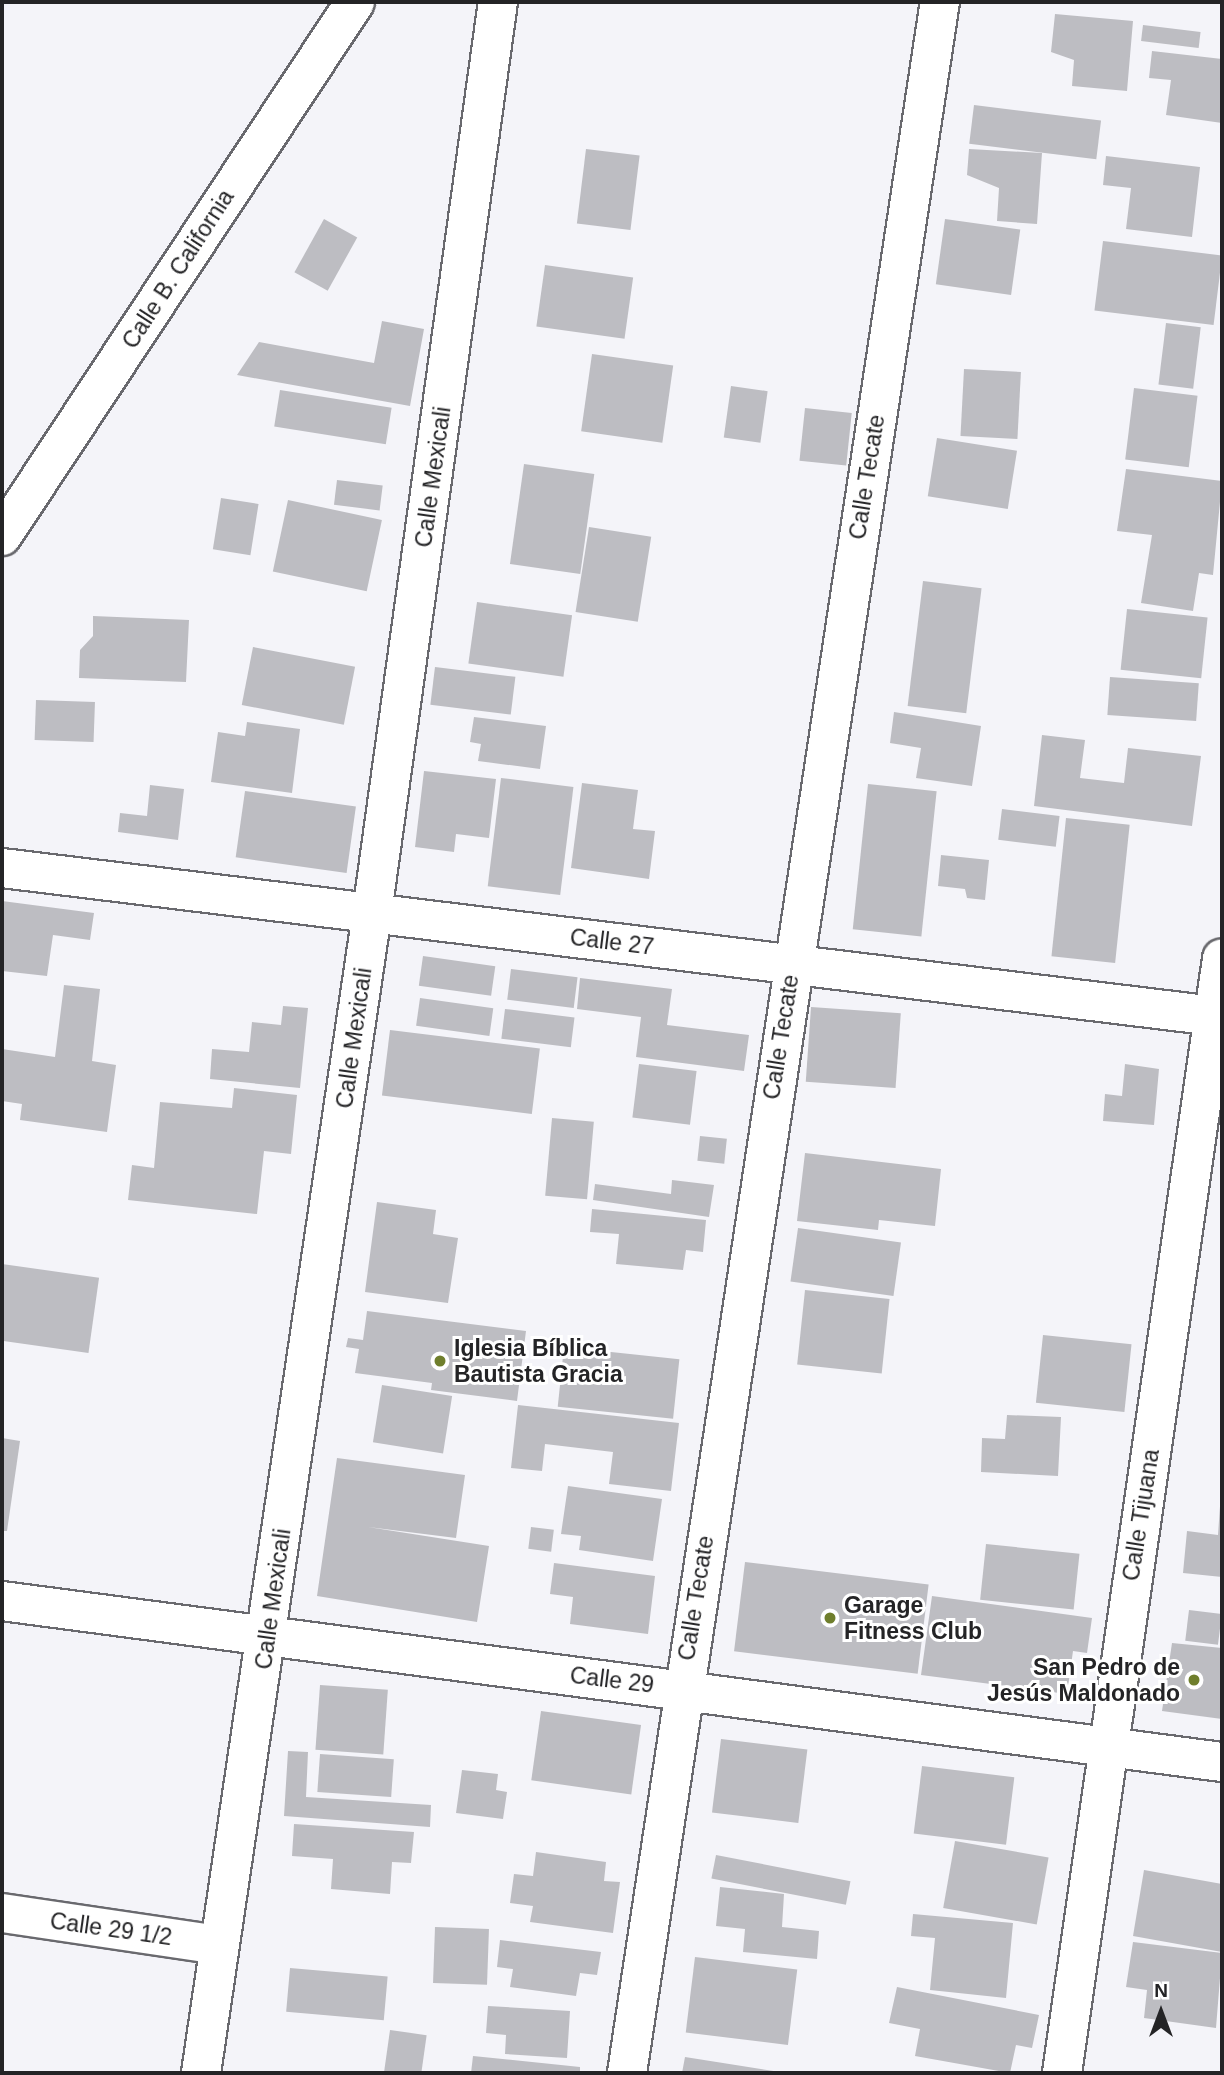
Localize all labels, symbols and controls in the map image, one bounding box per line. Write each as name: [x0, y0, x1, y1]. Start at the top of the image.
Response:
street label: Calle B. California: [116, 184, 240, 354]
street label: Calle Mexicali: [409, 405, 457, 549]
street label: Calle Tecate: [843, 412, 891, 542]
street label: Calle 27: [568, 923, 656, 961]
street label: Calle Mexicali: [330, 966, 378, 1110]
street label: Calle Tecate: [757, 972, 805, 1102]
place label: Iglesia Bíblica Bautista Gracia: [454, 1334, 623, 1388]
marker: Iglesia Bíblica Bautista Gracia: [432, 1353, 448, 1369]
street label: Calle Tijuana: [1117, 1447, 1165, 1583]
street label: Calle Mexicali: [249, 1527, 297, 1671]
street label: Calle Tecate: [672, 1533, 720, 1663]
place label: Garage Fitness Club: [844, 1591, 982, 1645]
marker: Garage Fitness Club: [822, 1610, 838, 1626]
place label: San Pedro de Jesús Maldonado: [987, 1653, 1180, 1707]
street label: Calle 29: [568, 1661, 656, 1699]
marker: San Pedro de Jesús Maldonado: [1186, 1672, 1202, 1688]
street label: Calle 29 1/2: [48, 1907, 174, 1951]
north arrow: [1126, 1977, 1196, 2047]
text: N: [1154, 1980, 1168, 2001]

